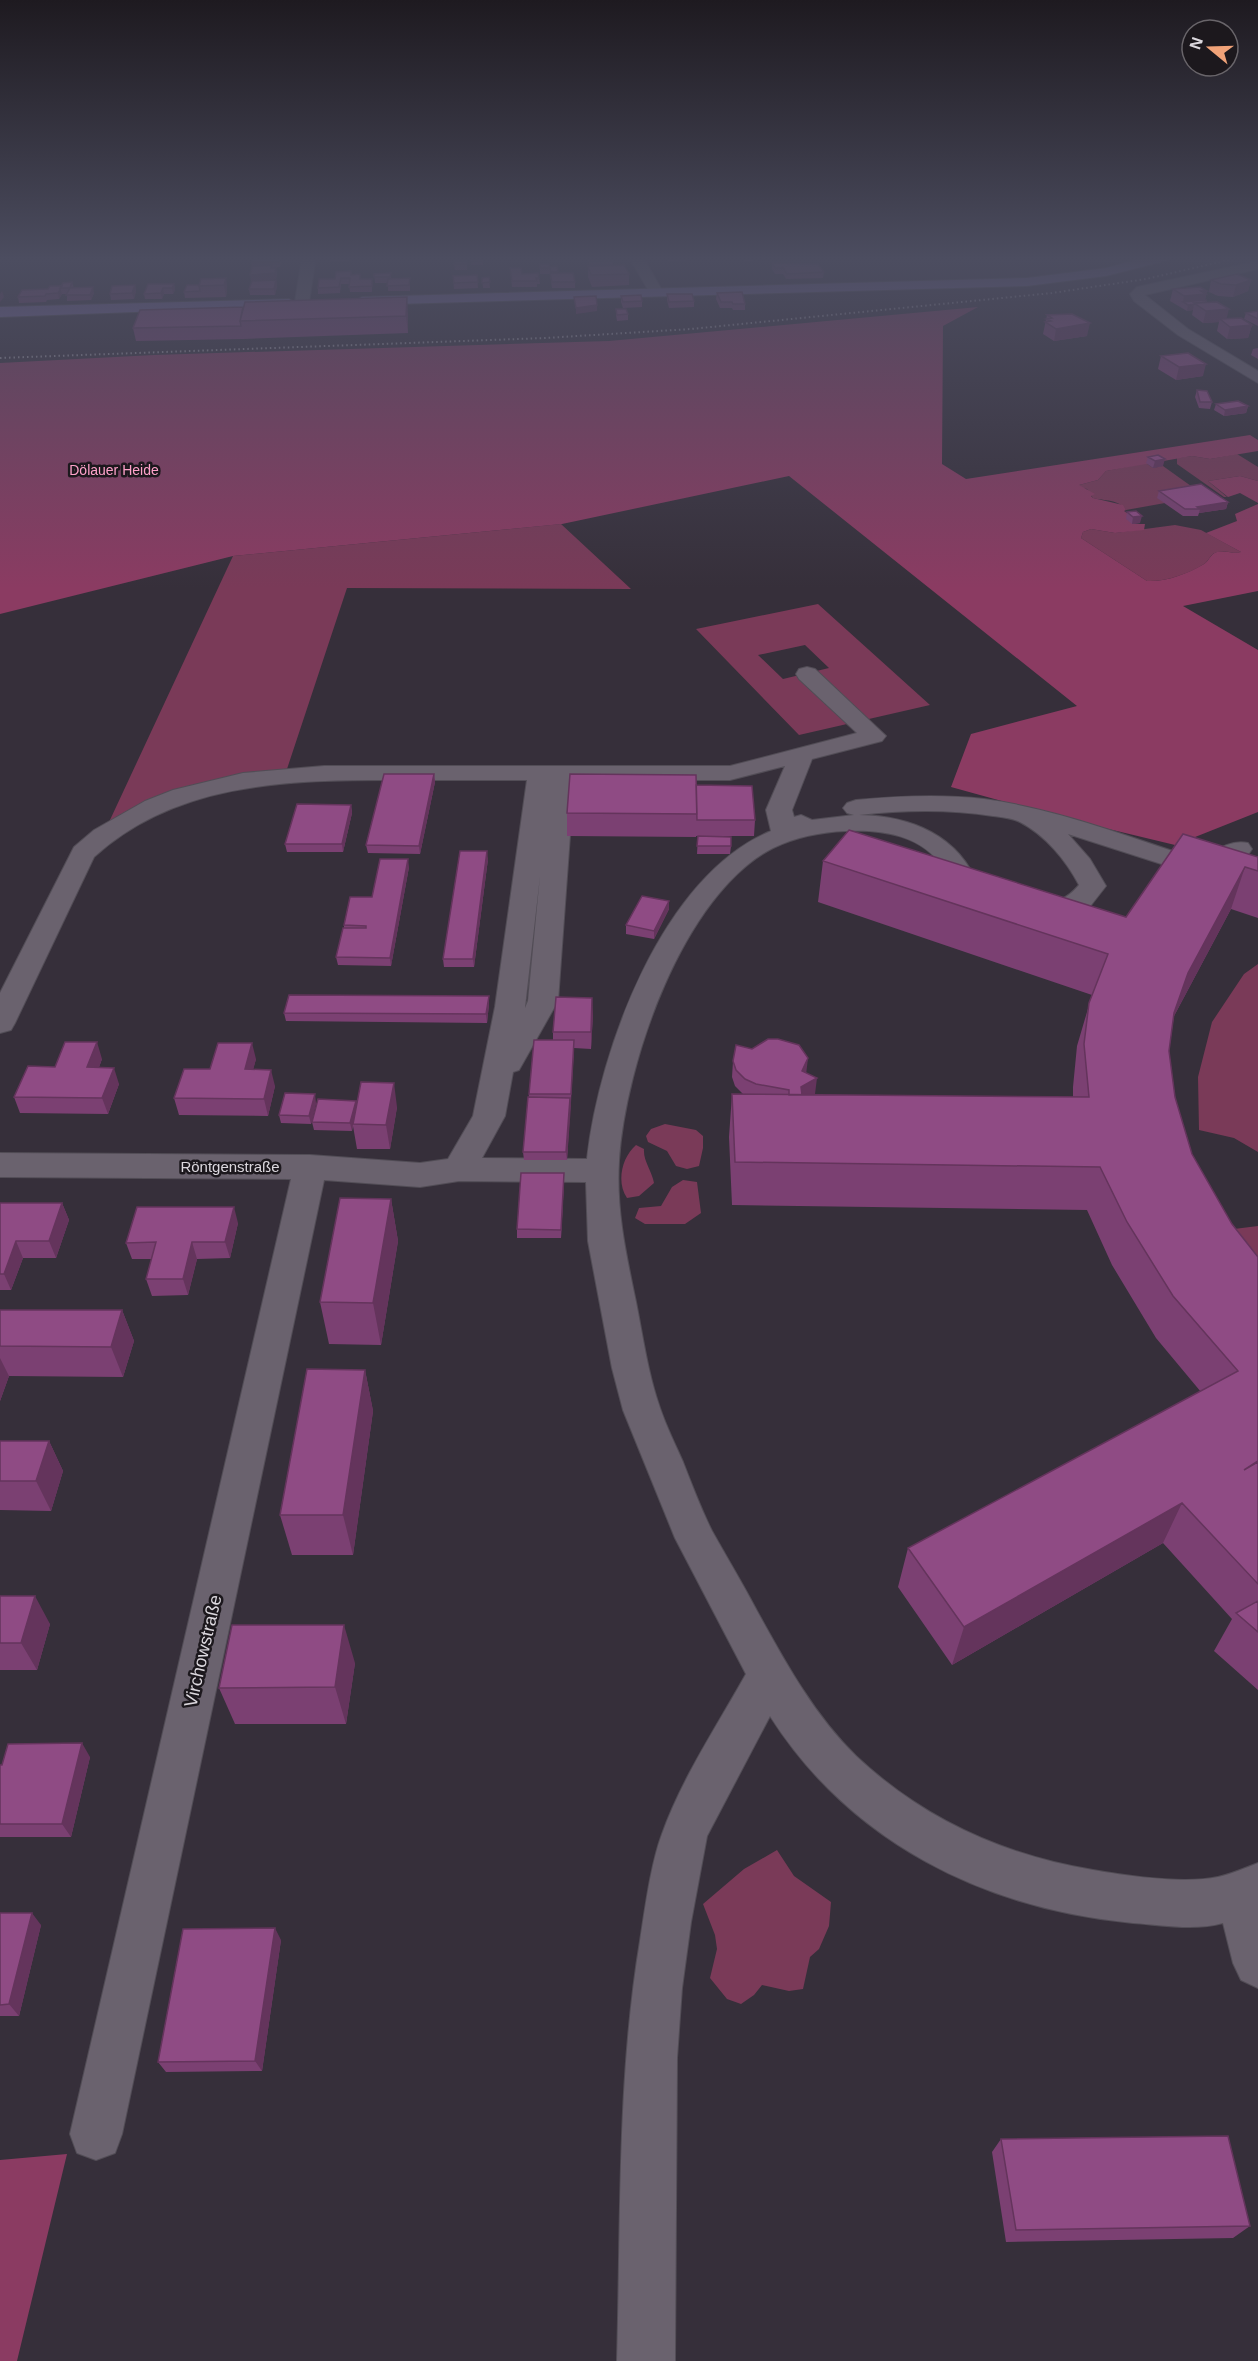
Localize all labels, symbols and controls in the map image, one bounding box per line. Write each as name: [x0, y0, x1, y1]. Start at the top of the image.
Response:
north arrow: [1180, 18, 1240, 78]
text: N: [1186, 35, 1206, 52]
park label: Dölauer Heide: [69, 462, 159, 478]
street label: Röntgenstraße: [180, 1158, 280, 1175]
street label: Virchowstraße: [180, 1593, 226, 1709]

